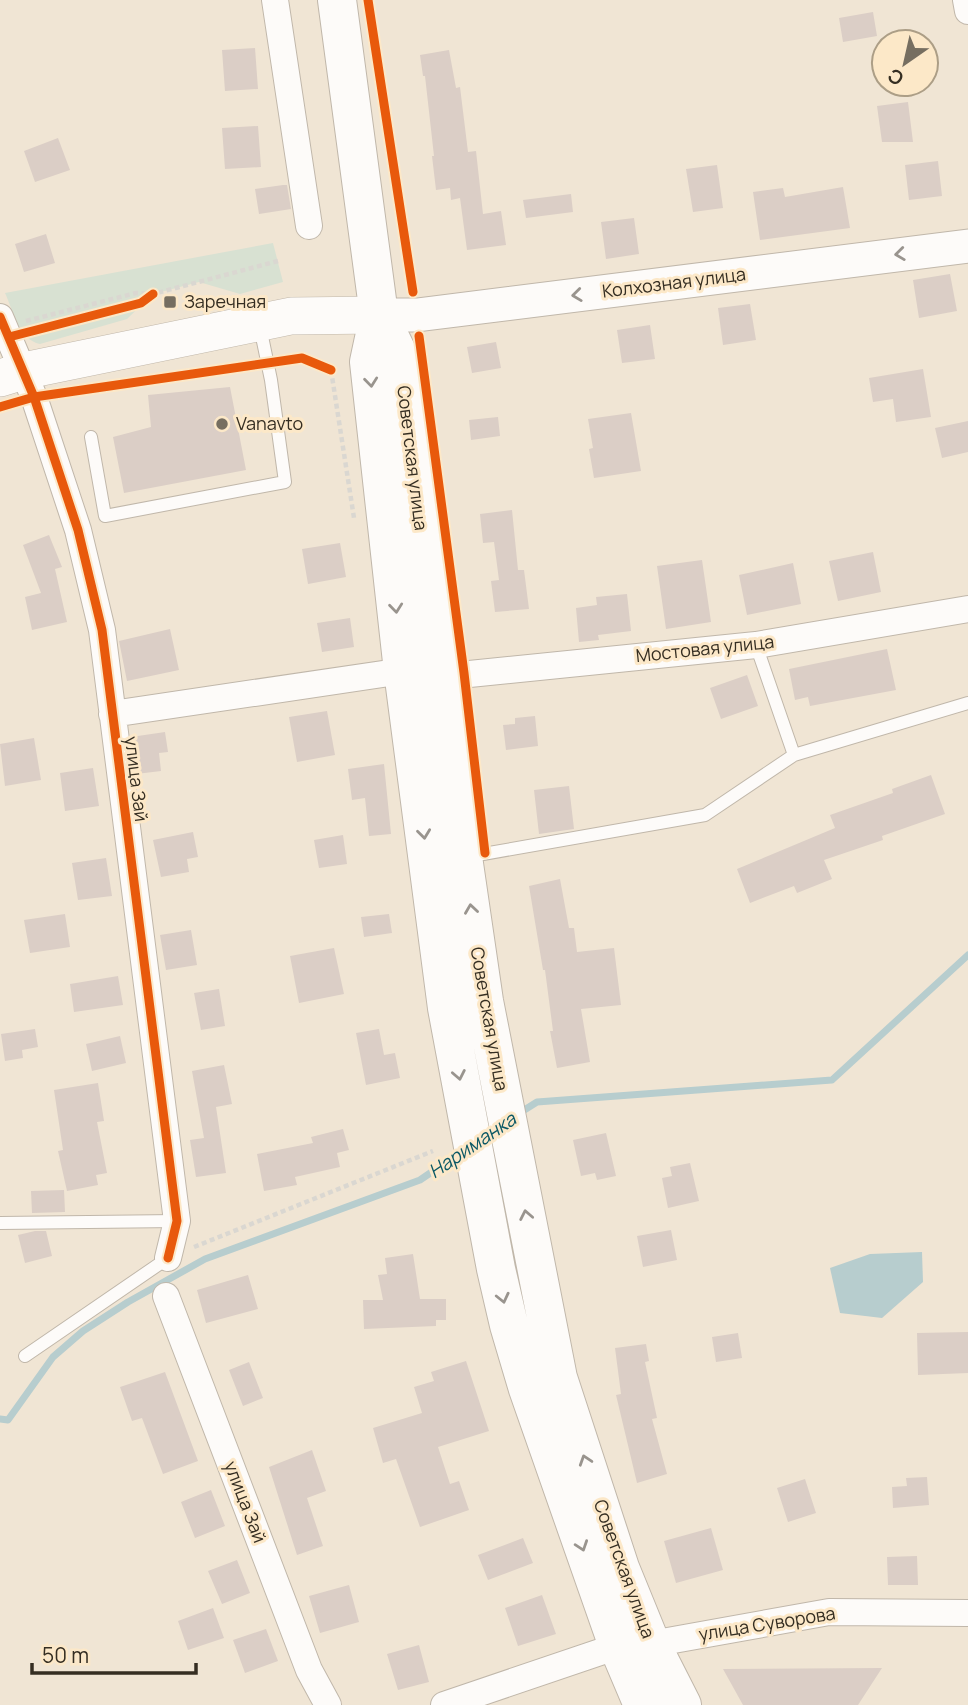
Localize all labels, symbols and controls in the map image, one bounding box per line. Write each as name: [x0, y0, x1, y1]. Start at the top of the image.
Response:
north arrow: [870, 28, 940, 98]
text: С: [882, 62, 909, 92]
one-way arrow: [894, 247, 906, 262]
street label: Колхозная улица: [601, 261, 747, 303]
one-way arrow: [571, 287, 583, 302]
place label: Заречная: [184, 289, 266, 313]
marker: Заречная: [162, 294, 178, 310]
one-way arrow: [364, 376, 379, 388]
street label: Советская улица: [392, 384, 434, 532]
place label: Vanavto: [236, 411, 303, 435]
marker: Vanavto: [214, 416, 230, 432]
one-way arrow: [389, 602, 404, 614]
street label: Мостовая улица: [634, 629, 775, 667]
street label: улица Зай: [120, 735, 154, 823]
one-way arrow: [417, 828, 432, 840]
one-way arrow: [463, 903, 478, 915]
street label: Советская улица: [466, 945, 514, 1093]
one-way arrow: [451, 1069, 466, 1081]
water label: Нариманка: [423, 1105, 522, 1184]
one-way arrow: [519, 1209, 534, 1221]
one-way arrow: [495, 1292, 509, 1304]
one-way arrow: [579, 1454, 593, 1466]
street label: улица Зай: [219, 1457, 272, 1546]
street label: Советская улица: [589, 1496, 661, 1641]
one-way arrow: [574, 1539, 588, 1551]
street label: улица Суворова: [697, 1600, 837, 1646]
scale bar: [32, 1632, 196, 1676]
text: 50 m: [42, 1641, 89, 1669]

